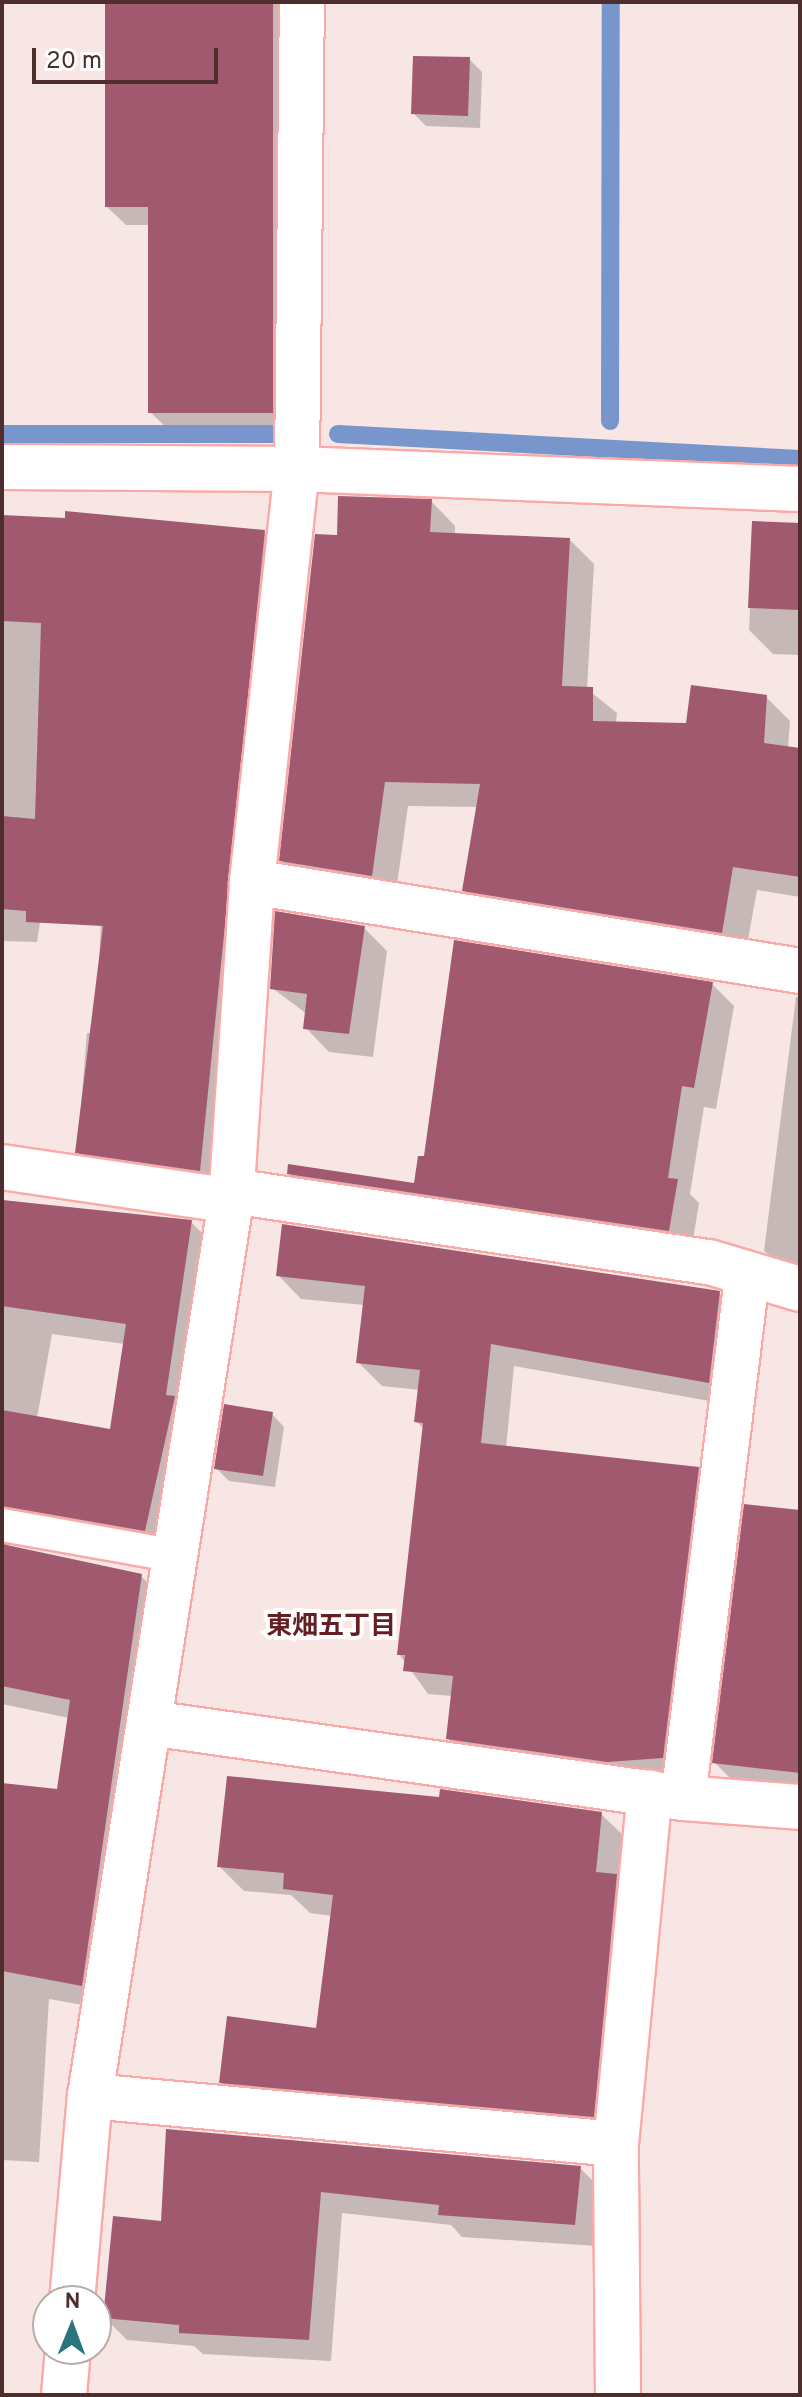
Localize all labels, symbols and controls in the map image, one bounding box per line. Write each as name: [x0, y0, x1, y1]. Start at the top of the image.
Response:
scale bar: [36, 32, 222, 82]
text: 20 m: [46, 47, 102, 77]
district label: 東畑五丁目: [266, 1612, 396, 1644]
north arrow: [32, 2285, 112, 2365]
text: N: [64, 2289, 81, 2316]

